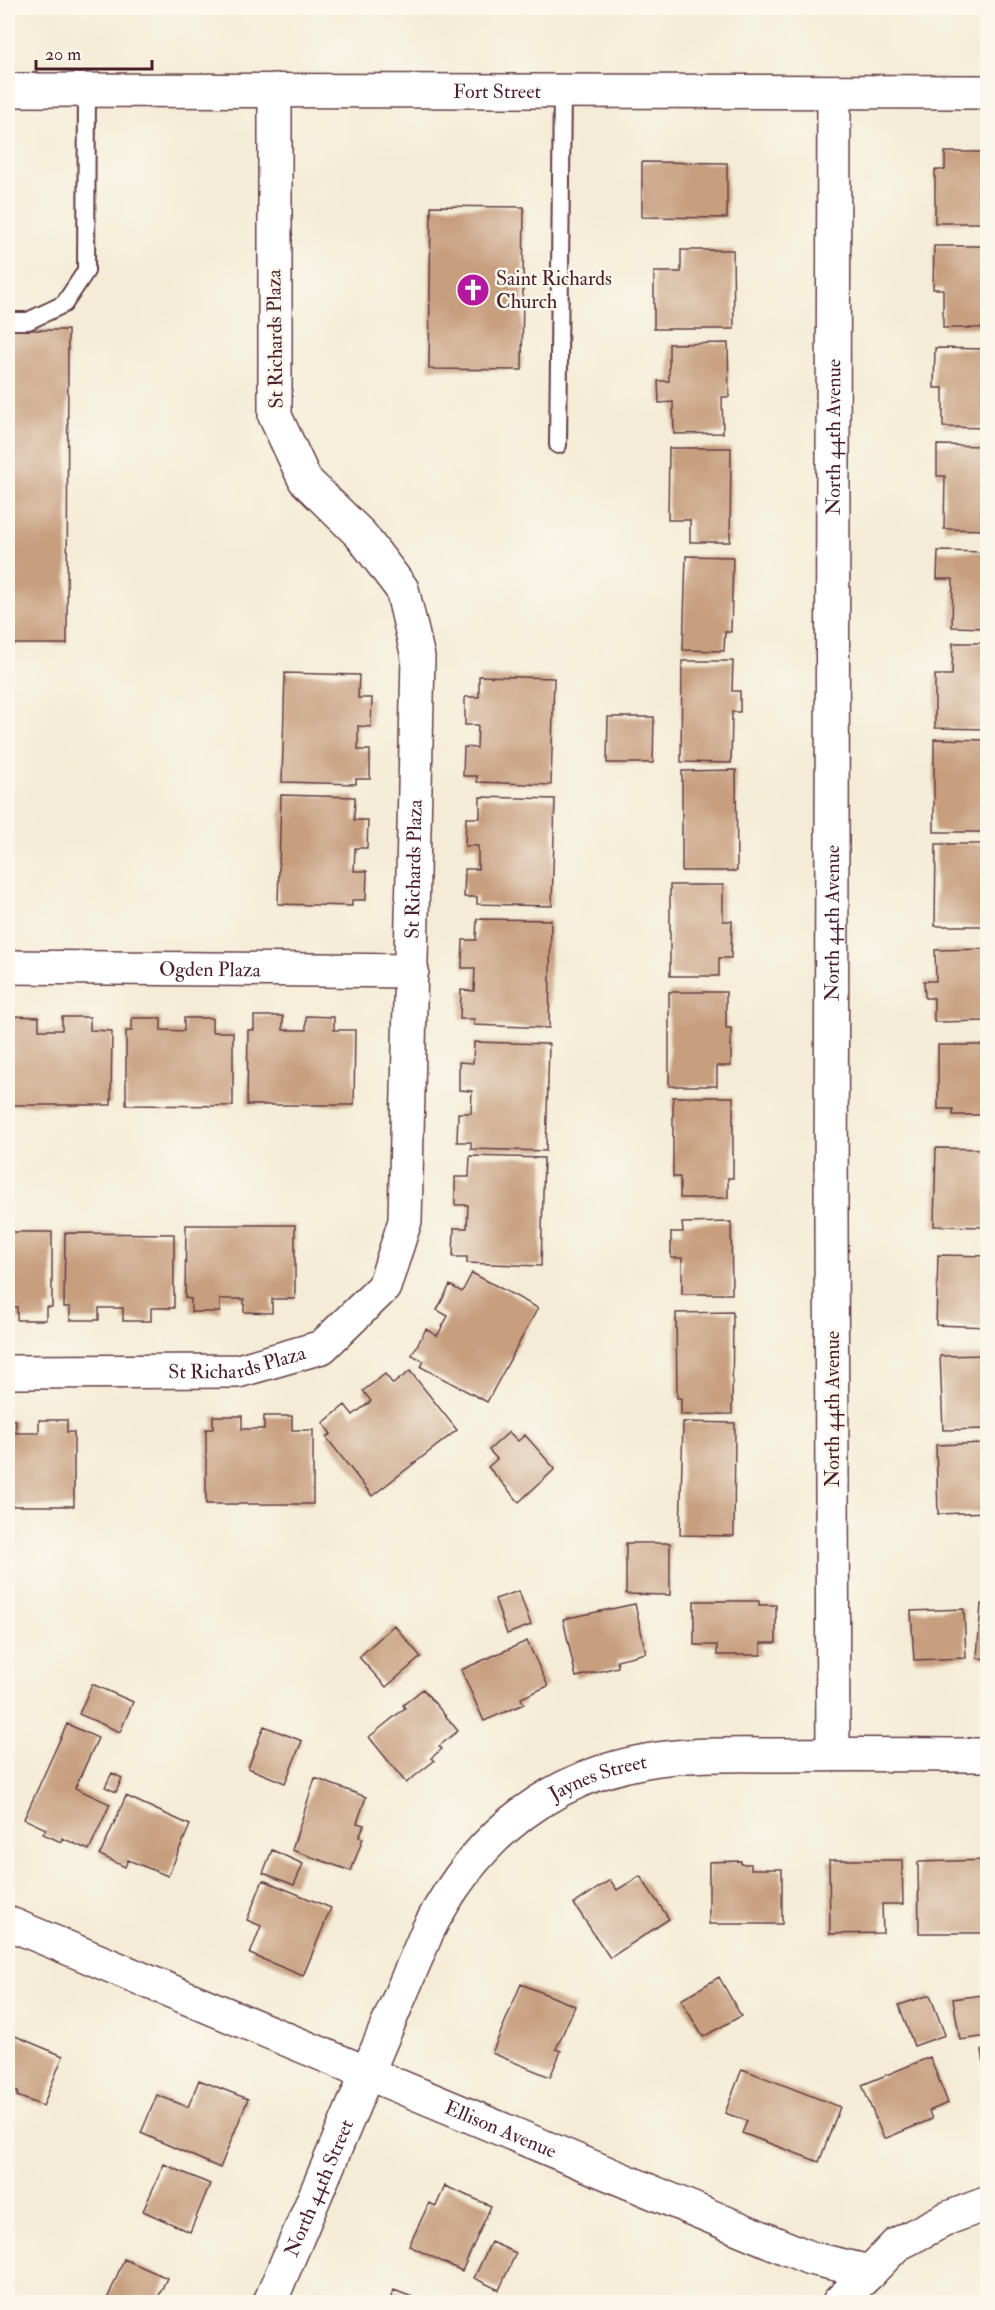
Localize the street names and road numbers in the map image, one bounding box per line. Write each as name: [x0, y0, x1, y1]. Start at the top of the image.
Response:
street label: Fort Street: [453, 78, 542, 104]
street label: St Richards Plaza: [261, 268, 289, 409]
street label: North 44th Avenue: [820, 359, 846, 515]
street label: St Richards Plaza: [399, 798, 427, 939]
street label: North 44th Avenue: [819, 845, 844, 1001]
street label: Ogden Plaza: [159, 956, 262, 982]
street label: North 44th Avenue: [820, 1331, 845, 1487]
street label: St Richards Plaza: [168, 1340, 309, 1384]
street label: Jaynes Street: [543, 1749, 649, 1807]
street label: Ellison Avenue: [441, 2094, 560, 2163]
street label: North 44th Street: [278, 2115, 359, 2260]

